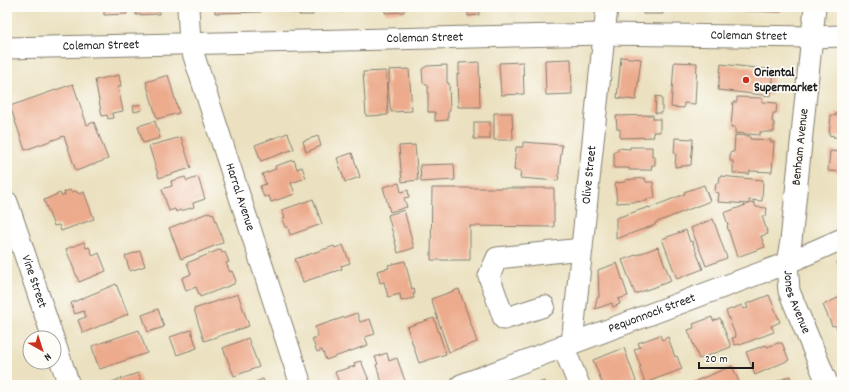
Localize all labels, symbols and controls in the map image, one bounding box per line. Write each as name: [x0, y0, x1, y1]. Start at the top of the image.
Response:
street label: Coleman Street: [710, 26, 788, 46]
street label: Coleman Street: [386, 28, 464, 49]
street label: Coleman Street: [62, 35, 140, 56]
place label: Oriental Supermarket: [754, 64, 818, 98]
marker: Oriental Supermarket: [741, 75, 751, 85]
street label: Benham Avenue: [788, 107, 815, 186]
street label: Olive Street: [577, 145, 602, 205]
street label: Harral Avenue: [220, 161, 260, 234]
street label: Vine Street: [16, 252, 52, 311]
street label: Jones Avenue: [778, 270, 815, 337]
street label: Pequonnock Street: [606, 288, 699, 339]
north arrow: [22, 330, 62, 370]
scale bar: [699, 344, 753, 370]
text: N: [39, 348, 54, 364]
text: 20 m: [705, 351, 728, 368]

